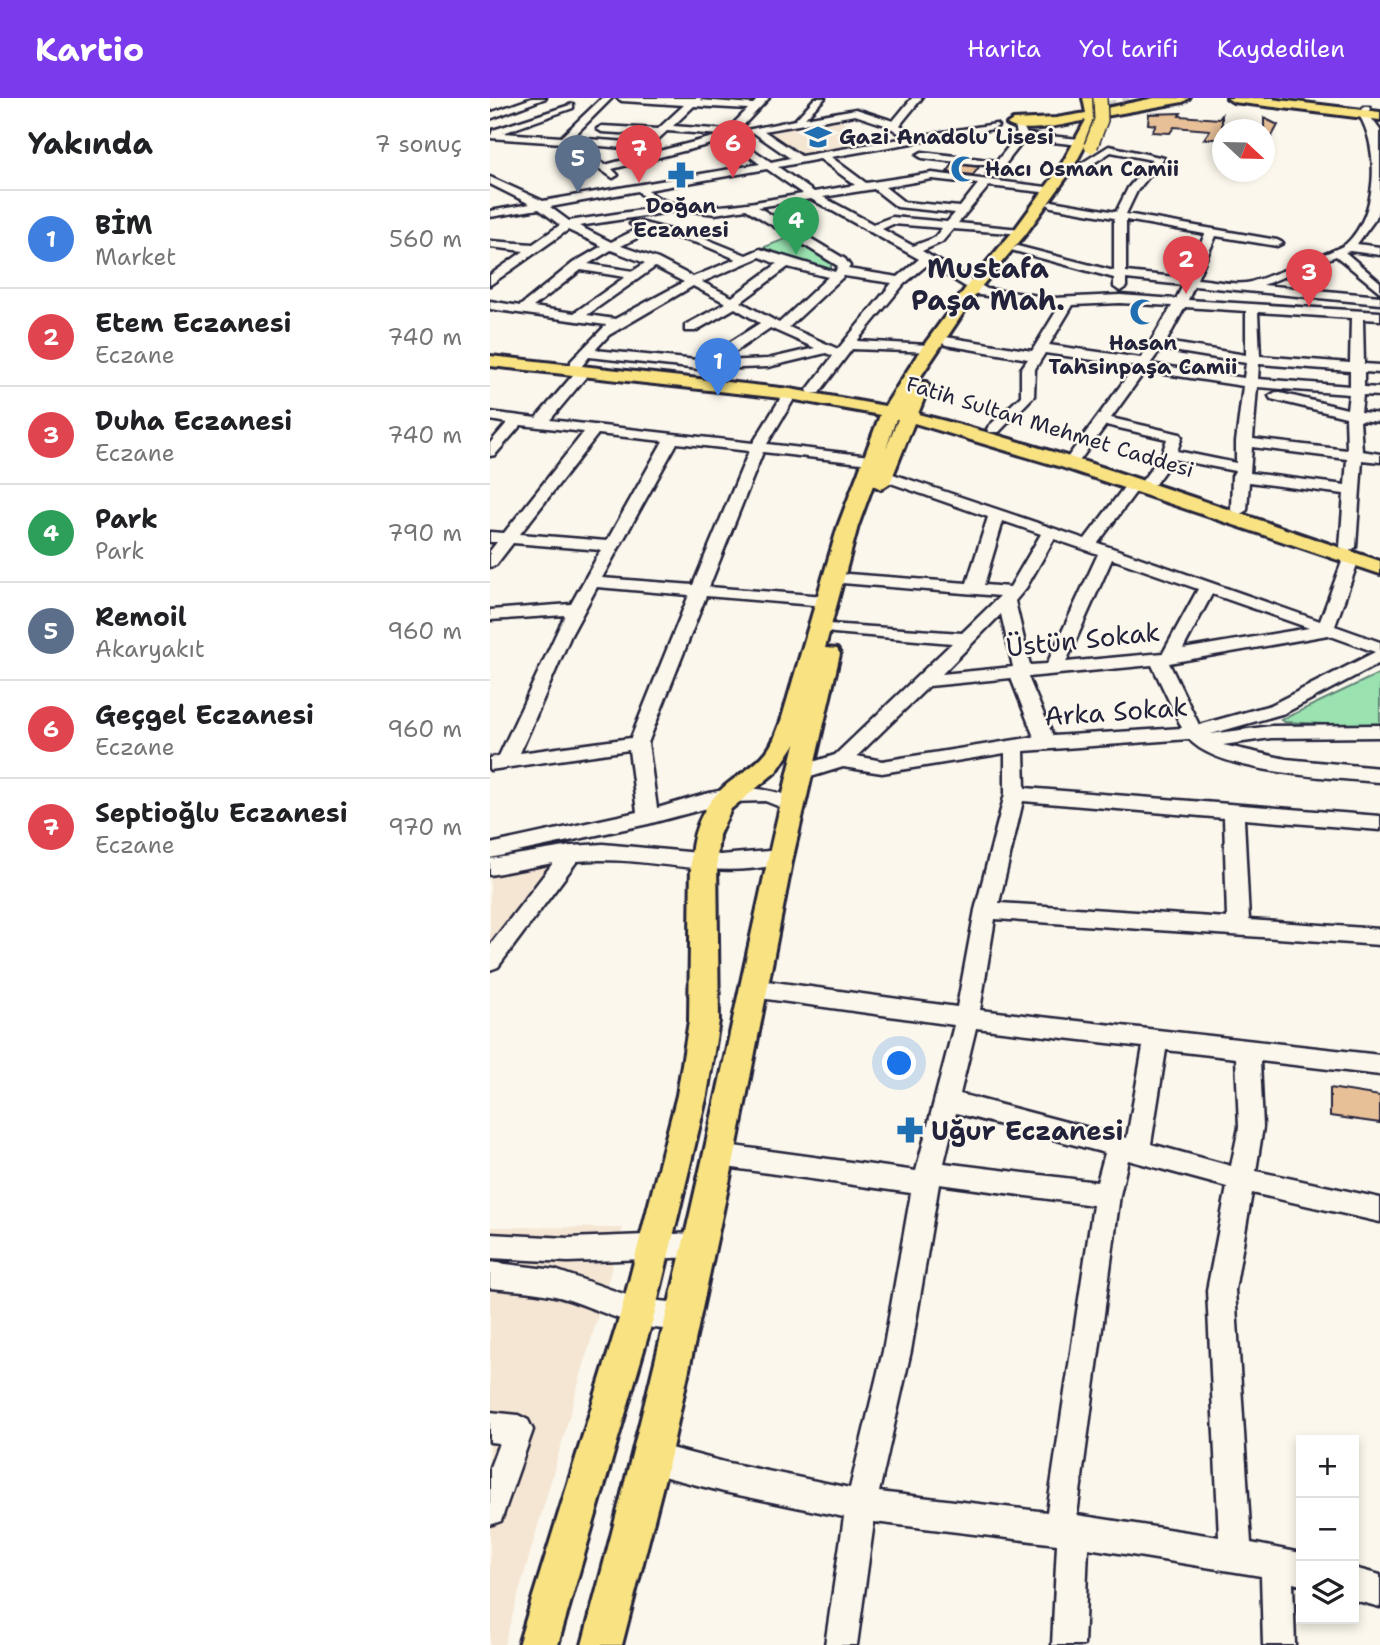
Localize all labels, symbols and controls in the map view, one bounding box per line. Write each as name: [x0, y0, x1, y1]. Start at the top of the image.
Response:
text: Kartio: [35, 27, 144, 72]
text: Harita: [967, 33, 1041, 65]
text: Yol tarifi: [1079, 33, 1179, 65]
text: Kaydedilen: [1217, 33, 1345, 65]
north arrow: [1212, 119, 1275, 182]
pin: 6: [710, 120, 756, 178]
school or university icon: Gazi Anadolu Lisesi: [803, 122, 833, 152]
text: Yakında: [28, 123, 153, 164]
place label: Gazi Anadolu Lisesi: [839, 123, 1054, 151]
pin: 7: [616, 125, 662, 183]
text: 7 sonuç: [375, 129, 462, 159]
pin: 5: [555, 135, 601, 193]
mosque icon: Hacı Osman Camii: [949, 154, 979, 184]
place label: Hacı Osman Camii: [985, 155, 1179, 183]
pharmacy icon: Doğan Eczanesi: [666, 160, 696, 190]
place label: Doğan Eczanesi: [633, 192, 729, 244]
pin: 4: [773, 197, 819, 255]
text: BİM: [95, 207, 153, 242]
text: 1: [46, 224, 56, 254]
text: 560 m: [389, 224, 462, 254]
pin: 2: [1163, 236, 1209, 294]
text: Market: [95, 242, 176, 272]
district label: Mustafa Paşa Mah.: [911, 249, 1065, 319]
pin: 3: [1286, 249, 1332, 307]
mosque icon: Hasan Tahsinpaşa Camii: [1128, 297, 1158, 327]
text: Etem Eczanesi: [95, 305, 292, 340]
text: 2: [43, 322, 59, 352]
text: 740 m: [387, 322, 462, 352]
place label: Hasan Tahsinpaşa Camii: [1048, 329, 1238, 381]
pin: 1: [695, 338, 741, 396]
text: Eczane: [95, 340, 175, 370]
street label: Fatih Sultan Mehmet Caddesi: [903, 370, 1197, 484]
text: Duha Eczanesi: [95, 403, 292, 438]
text: 3: [43, 420, 59, 450]
text: 740 m: [387, 420, 462, 450]
text: Eczane: [95, 438, 175, 468]
text: Park: [95, 501, 158, 536]
text: 4: [43, 518, 59, 548]
text: 790 m: [387, 518, 462, 548]
text: Park: [95, 536, 144, 566]
text: Remoil: [95, 599, 187, 634]
street label: Üstün Sokak: [1004, 614, 1162, 664]
text: 5: [44, 616, 58, 646]
text: 960 m: [387, 616, 462, 646]
text: Akaryakıt: [95, 634, 205, 664]
street label: Arka Sokak: [1043, 689, 1189, 733]
text: Geçgel Eczanesi: [95, 697, 314, 732]
text: 6: [43, 714, 59, 744]
text: 960 m: [387, 714, 462, 744]
text: Eczane: [95, 732, 175, 762]
text: Septioğlu Eczanesi: [95, 795, 348, 830]
text: 7: [43, 812, 59, 842]
text: 970 m: [388, 812, 462, 842]
text: Eczane: [95, 830, 175, 860]
your location: [882, 1046, 916, 1080]
place label: Uğur Eczanesi: [931, 1113, 1123, 1148]
pharmacy icon: Uğur Eczanesi: [895, 1115, 925, 1145]
map controls: [1296, 1435, 1359, 1624]
button: +: [1296, 1435, 1359, 1498]
button: −: [1296, 1498, 1359, 1561]
button: layers: [1296, 1561, 1359, 1624]

